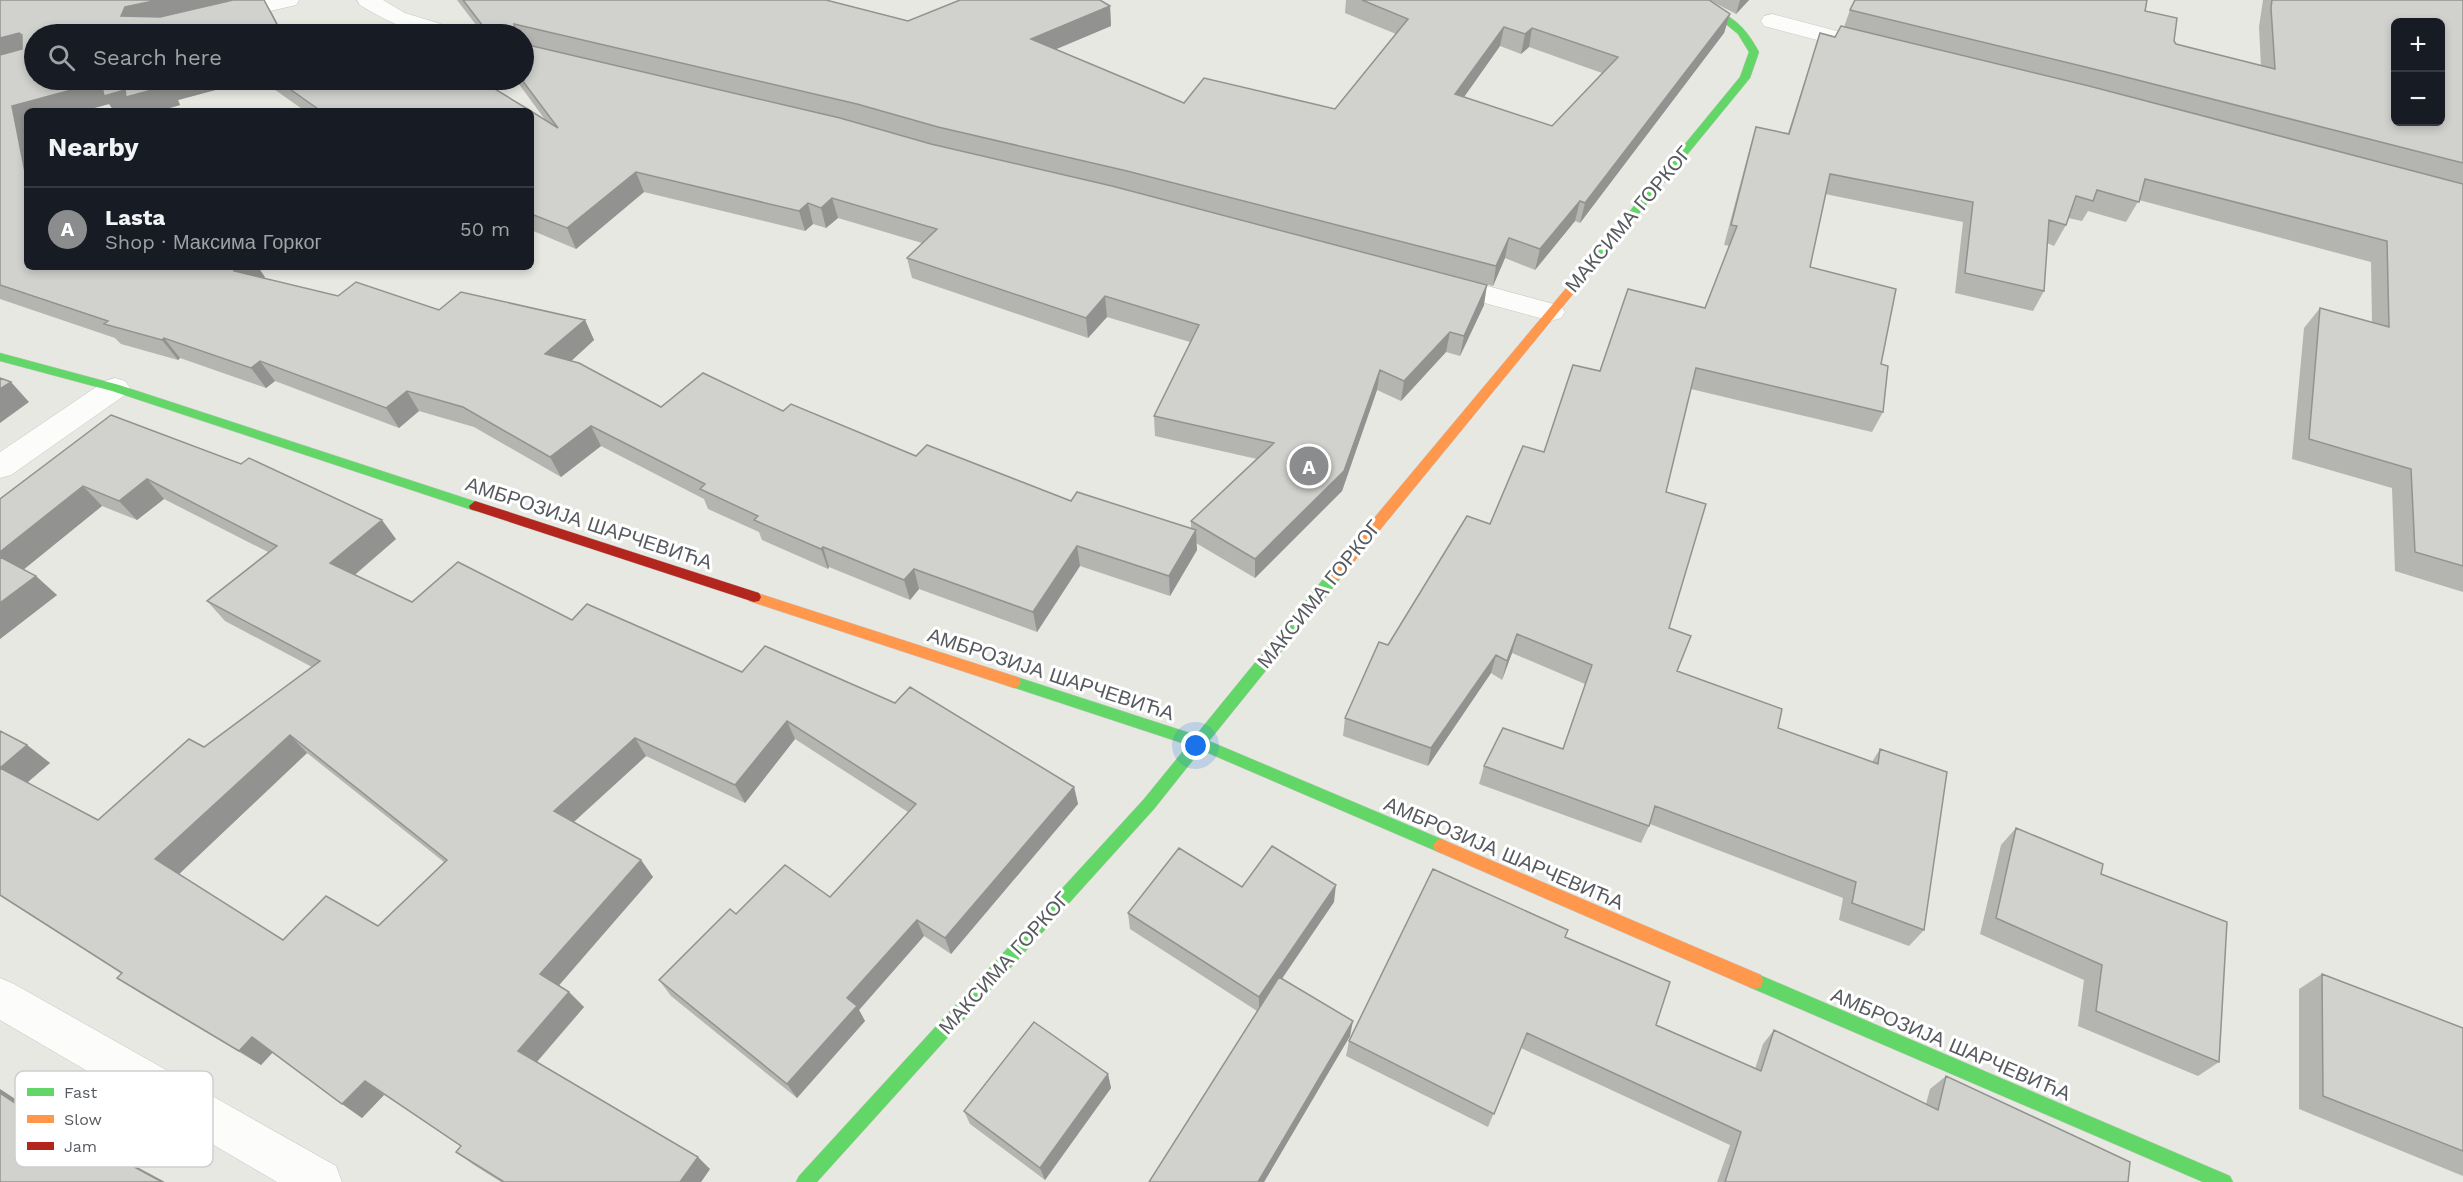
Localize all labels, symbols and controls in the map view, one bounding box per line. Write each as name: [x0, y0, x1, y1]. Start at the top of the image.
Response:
map controls: [2391, 18, 2445, 126]
button: +: [2391, 18, 2445, 72]
search box: [24, 24, 534, 90]
icon: search: [45, 41, 78, 74]
text: Search here: [93, 45, 222, 70]
button: −: [2391, 72, 2445, 126]
text: Nearby: [48, 132, 139, 162]
street label: МАКСИМА ГОРКОГ: [1560, 141, 1696, 297]
text: Lasta: [105, 205, 165, 230]
text: A: [61, 217, 74, 241]
text: 50 m: [460, 217, 510, 241]
text: Shop · Максима Горког: [105, 230, 322, 254]
pin: A: [1290, 444, 1328, 488]
street label: АМБРОЗИЈА ШАРЧЕВИЋА: [463, 472, 716, 574]
street label: МАКСИМА ГОРКОГ: [1252, 515, 1386, 673]
street label: АМБРОЗИЈА ШАРЧЕВИЋА: [925, 623, 1178, 725]
your location: [1181, 731, 1210, 760]
street label: АМБРОЗИЈА ШАРЧЕВИЋА: [1381, 792, 1628, 915]
street label: МАКСИМА ГОРКОГ: [934, 887, 1074, 1039]
street label: АМБРОЗИЈА ШАРЧЕВИЋА: [1828, 983, 2075, 1106]
legend: [15, 1071, 213, 1167]
text: Fast: [64, 1083, 97, 1102]
text: Slow: [64, 1110, 102, 1129]
text: Jam: [64, 1137, 97, 1156]

